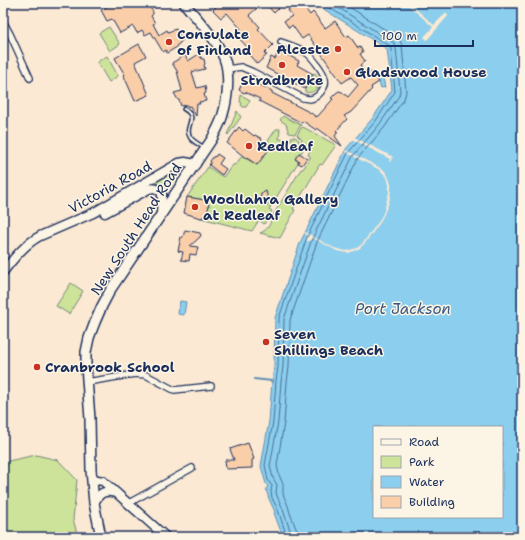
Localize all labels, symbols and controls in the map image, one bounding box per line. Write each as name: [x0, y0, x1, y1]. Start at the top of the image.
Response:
scale bar: [375, 22, 473, 48]
place label: Consulate of Finland: [177, 25, 252, 59]
text: 100 m: [381, 28, 417, 44]
marker: Consulate of Finland: [164, 37, 174, 47]
place label: Alceste: [276, 40, 330, 58]
marker: Alceste: [333, 44, 343, 54]
marker: Stradbroke: [277, 60, 287, 70]
place label: Gladswood House: [355, 63, 487, 81]
marker: Gladswood House: [342, 67, 352, 77]
place label: Stradbroke: [241, 71, 323, 89]
place label: Redleaf: [257, 137, 313, 155]
marker: Redleaf: [244, 141, 254, 151]
street label: Victoria Road: [65, 157, 155, 217]
street label: New South Head Road: [87, 159, 186, 298]
place label: Woollahra Gallery at Redleaf: [203, 190, 338, 224]
marker: Woollahra Gallery at Redleaf: [190, 202, 200, 212]
water label: Port Jackson: [355, 299, 451, 319]
place label: Seven Shillings Beach: [274, 325, 383, 359]
marker: Seven Shillings Beach: [261, 337, 271, 347]
place label: Cranbrook School: [45, 358, 175, 376]
marker: Cranbrook School: [32, 362, 42, 372]
legend: [373, 426, 503, 518]
text: Road: [409, 434, 440, 450]
text: Park: [409, 454, 435, 470]
text: Water: [409, 474, 445, 490]
text: Building: [409, 494, 455, 510]

